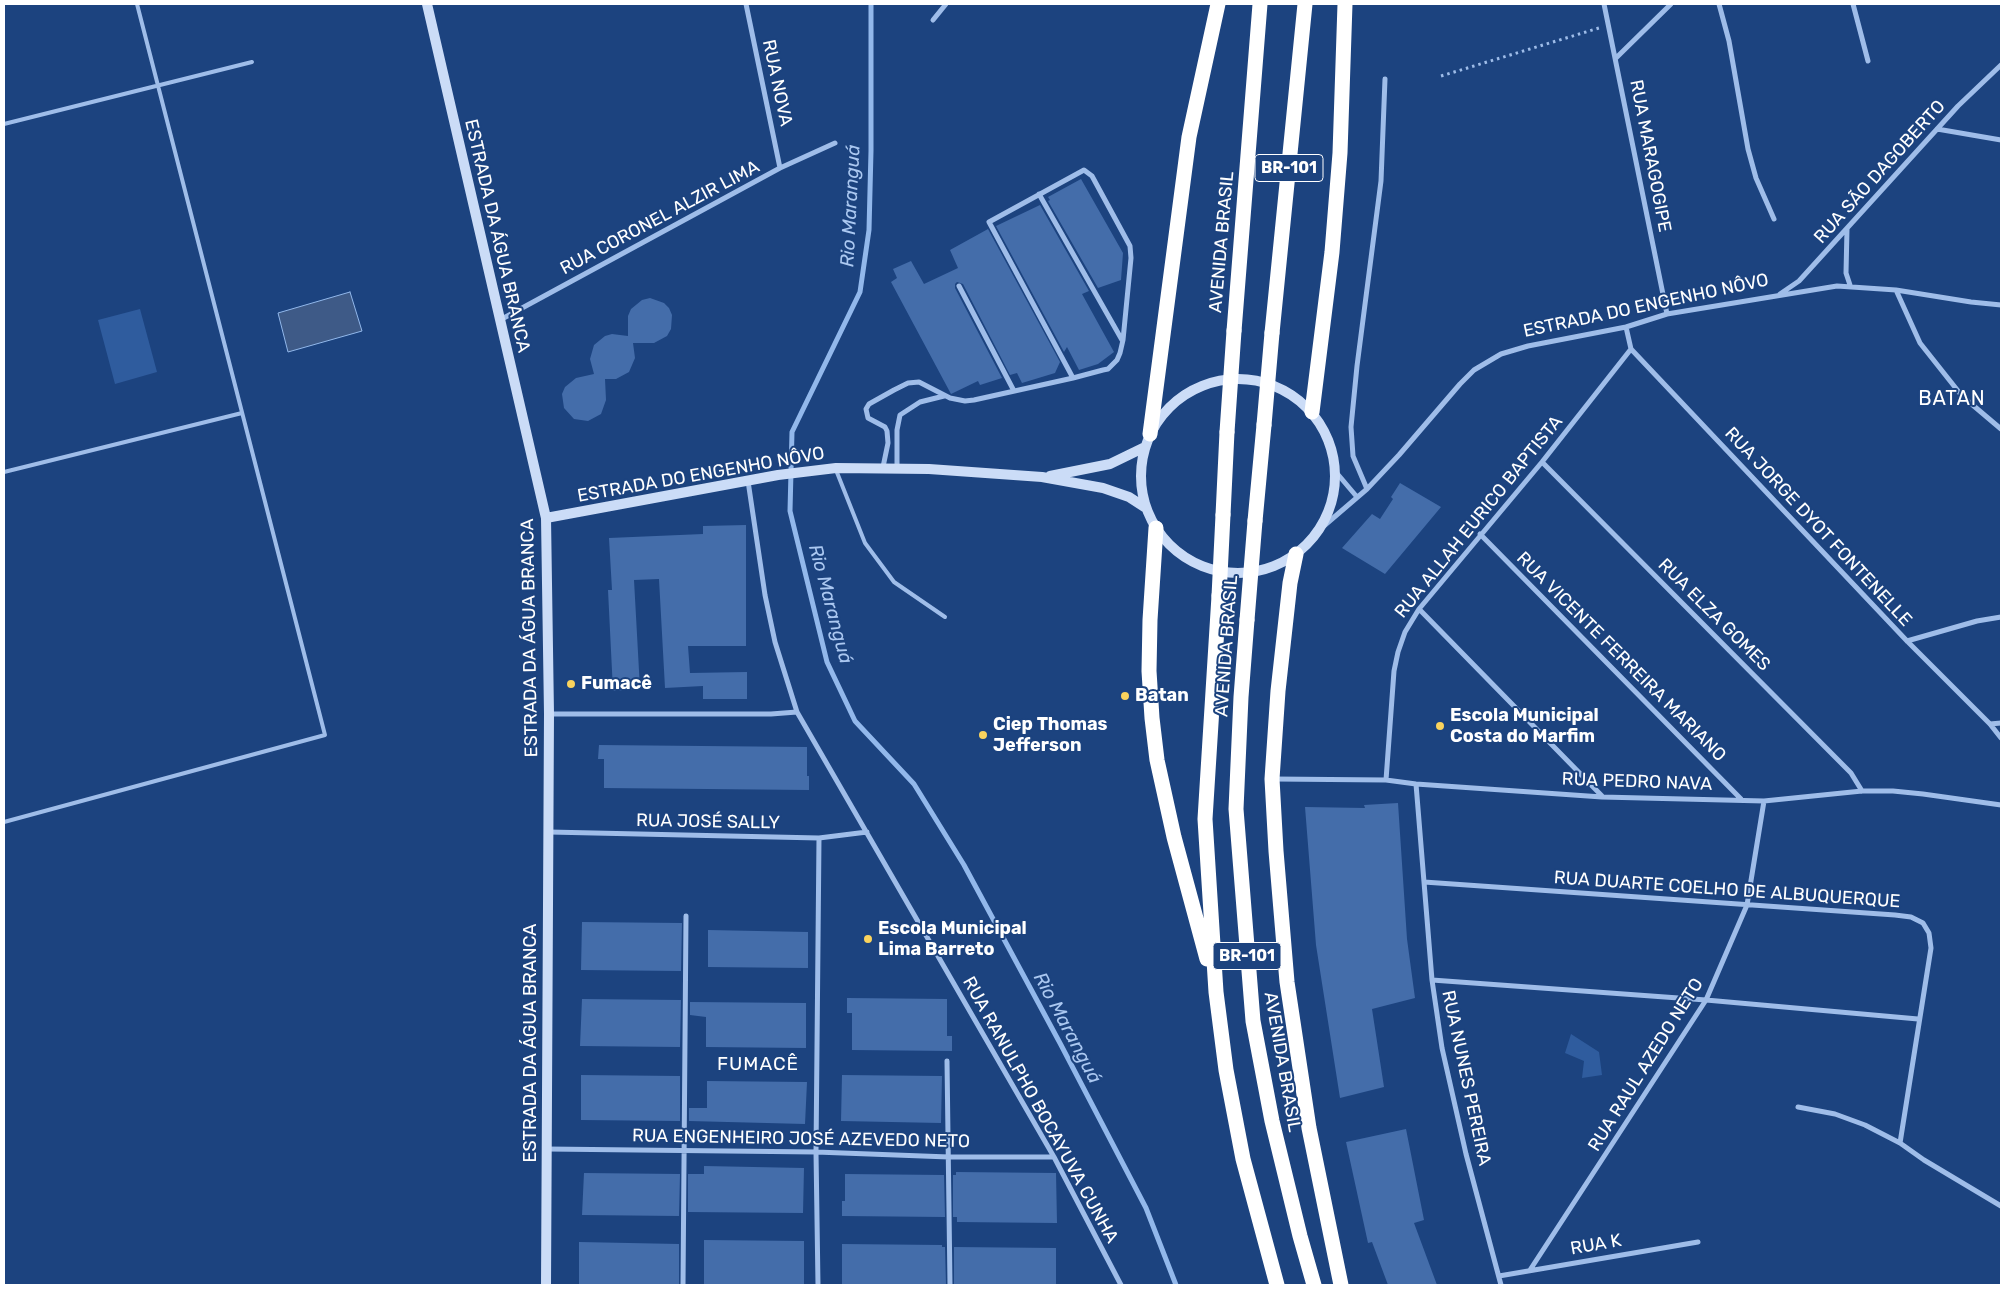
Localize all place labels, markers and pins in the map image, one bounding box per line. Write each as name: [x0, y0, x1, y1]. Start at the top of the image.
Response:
place label: Fumacê: [581, 673, 652, 695]
marker: Fumacê: [565, 678, 577, 690]
place label: Batan: [1135, 685, 1189, 707]
marker: Batan: [1119, 690, 1131, 702]
place label: Escola Municipal Costa do Marfim: [1450, 705, 1599, 748]
place label: Ciep Thomas Jefferson: [993, 714, 1107, 756]
marker: Escola Municipal Costa do Marfim: [1434, 720, 1446, 732]
marker: Ciep Thomas Jefferson: [977, 729, 989, 741]
place label: Escola Municipal Lima Barreto: [878, 918, 1027, 961]
marker: Escola Municipal Lima Barreto: [862, 933, 874, 945]

